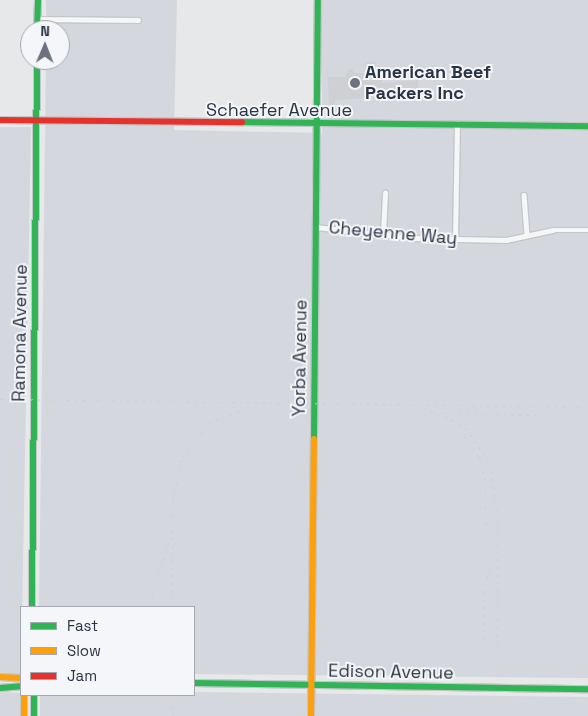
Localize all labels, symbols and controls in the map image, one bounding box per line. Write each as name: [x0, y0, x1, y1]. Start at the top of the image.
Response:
north arrow: [20, 20, 70, 70]
text: N: [40, 22, 50, 40]
place label: American Beef Packers Inc: [365, 62, 491, 104]
marker: American Beef Packers Inc: [349, 77, 361, 89]
street label: Schaefer Avenue: [206, 99, 352, 121]
street label: Cheyenne Way: [328, 217, 458, 249]
street label: Ramona Avenue: [8, 264, 32, 402]
street label: Yorba Avenue: [288, 299, 312, 417]
legend: [20, 606, 195, 696]
text: Fast: [67, 616, 98, 635]
text: Slow: [67, 641, 101, 660]
street label: Edison Avenue: [328, 660, 454, 684]
text: Jam: [67, 666, 97, 685]

